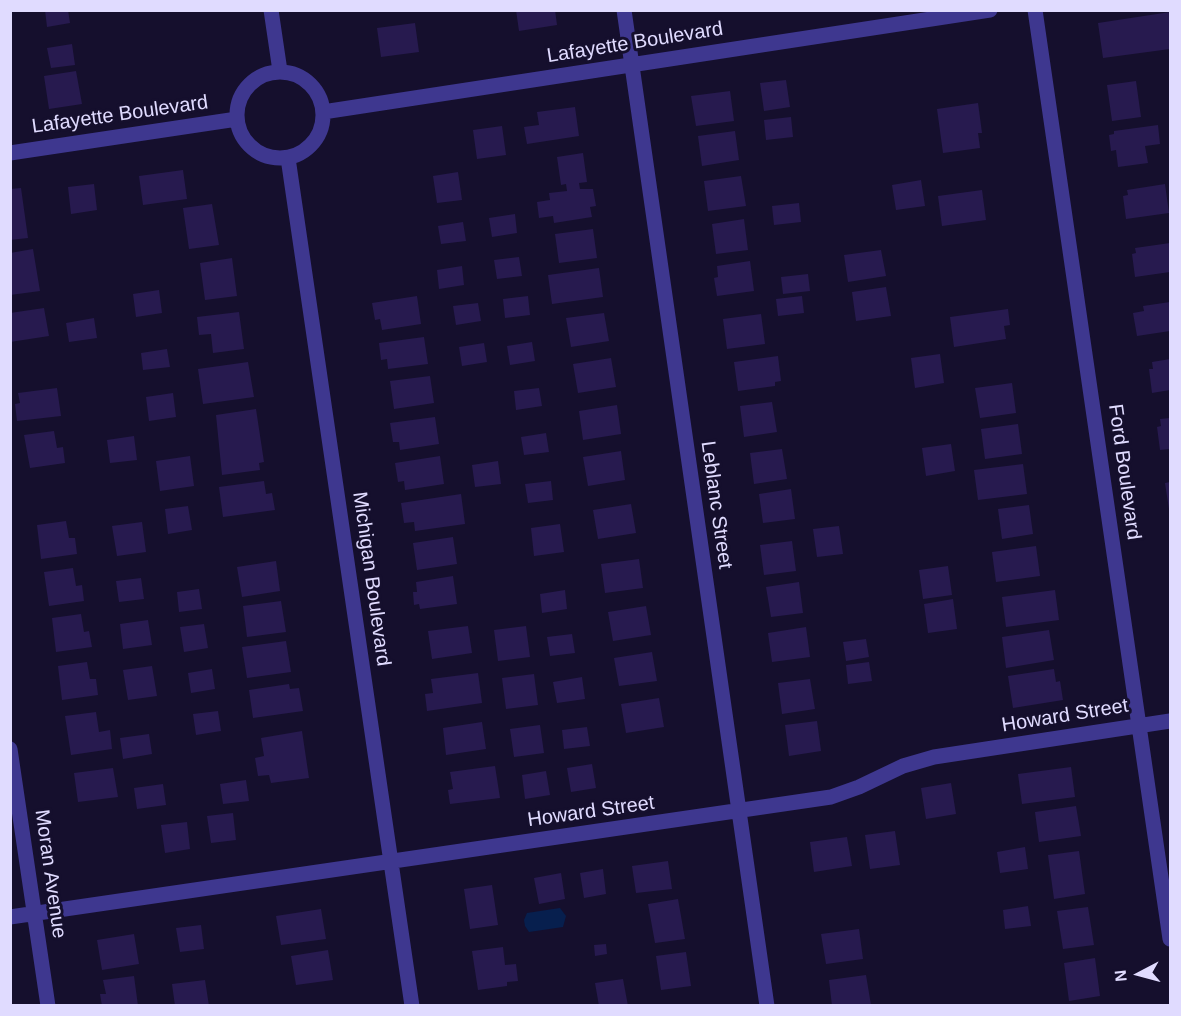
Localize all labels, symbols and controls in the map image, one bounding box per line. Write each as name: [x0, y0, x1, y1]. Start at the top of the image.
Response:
street label: Lafayette Boulevard: [545, 17, 725, 69]
street label: Lafayette Boulevard: [30, 91, 210, 139]
street label: Ford Boulevard: [1103, 403, 1145, 541]
street label: Leblanc Street: [695, 439, 737, 571]
street label: Michigan Boulevard: [347, 490, 395, 668]
street label: Howard Street: [1000, 694, 1130, 738]
street label: Howard Street: [526, 791, 656, 833]
street label: Moran Avenue: [29, 808, 71, 940]
north arrow: [1109, 944, 1169, 1004]
text: N: [1112, 969, 1130, 983]

